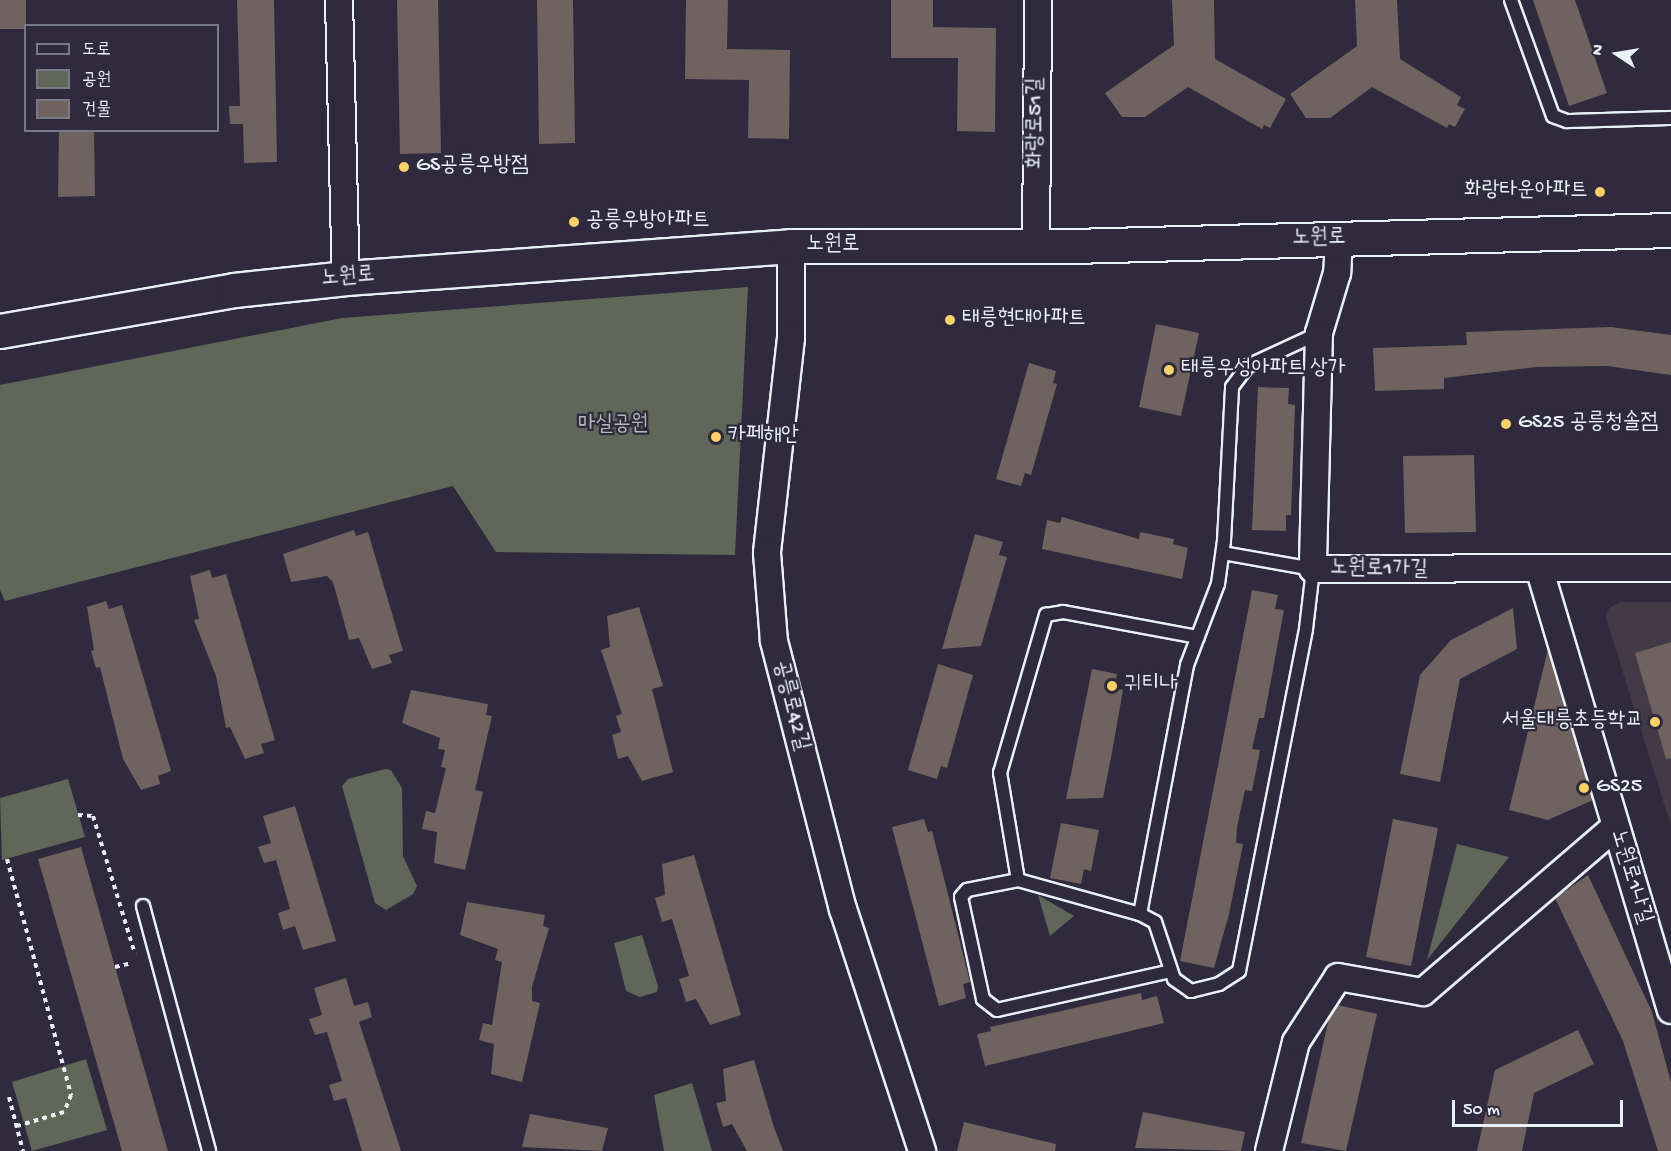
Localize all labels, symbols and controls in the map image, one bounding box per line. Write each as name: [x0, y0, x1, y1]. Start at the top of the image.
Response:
legend: [24, 24, 219, 132]
north arrow: [1587, 24, 1647, 84]
text: 도로: [82, 40, 111, 61]
text: N: [1589, 43, 1609, 57]
text: 공원: [82, 70, 111, 91]
street label: 화랑로51길: [1024, 77, 1050, 169]
text: 건물: [82, 100, 111, 121]
place label: GS공릉우방점: [416, 154, 529, 180]
marker: GS공릉우방점: [397, 160, 411, 174]
place label: 화랑타운아파트: [1464, 179, 1588, 205]
marker: 화랑타운아파트: [1593, 185, 1607, 199]
place label: 공릉우방아파트: [586, 209, 710, 235]
marker: 공릉우방아파트: [567, 215, 581, 229]
street label: 노원로: [1292, 225, 1346, 253]
street label: 노원로: [806, 233, 860, 259]
street label: 노원로: [320, 263, 376, 293]
place label: 태릉현대아파트: [962, 307, 1086, 333]
marker: 태릉현대아파트: [943, 313, 957, 327]
place label: 태릉우성아파트 상가: [1181, 357, 1346, 383]
marker: 태릉우성아파트 상가: [1162, 363, 1176, 377]
place label: GS25 공릉청솔점: [1518, 411, 1658, 437]
park label: 마실공원: [578, 413, 648, 439]
marker: GS25 공릉청솔점: [1499, 417, 1513, 431]
place label: 카페해안: [728, 424, 799, 450]
marker: 카페해안: [709, 430, 723, 444]
street label: 노원로1가길: [1330, 556, 1428, 584]
street label: 공릉로42길: [766, 658, 814, 754]
place label: 귀티나: [1124, 673, 1177, 699]
marker: 귀티나: [1105, 679, 1119, 693]
place label: 서울태릉초등학교: [1501, 709, 1643, 735]
marker: 서울태릉초등학교: [1648, 715, 1662, 729]
place label: GS25: [1596, 775, 1642, 801]
marker: GS25: [1577, 781, 1591, 795]
street label: 노원로1나길: [1603, 827, 1657, 927]
scale bar: [1455, 1088, 1626, 1126]
text: 50 m: [1463, 1100, 1500, 1121]

